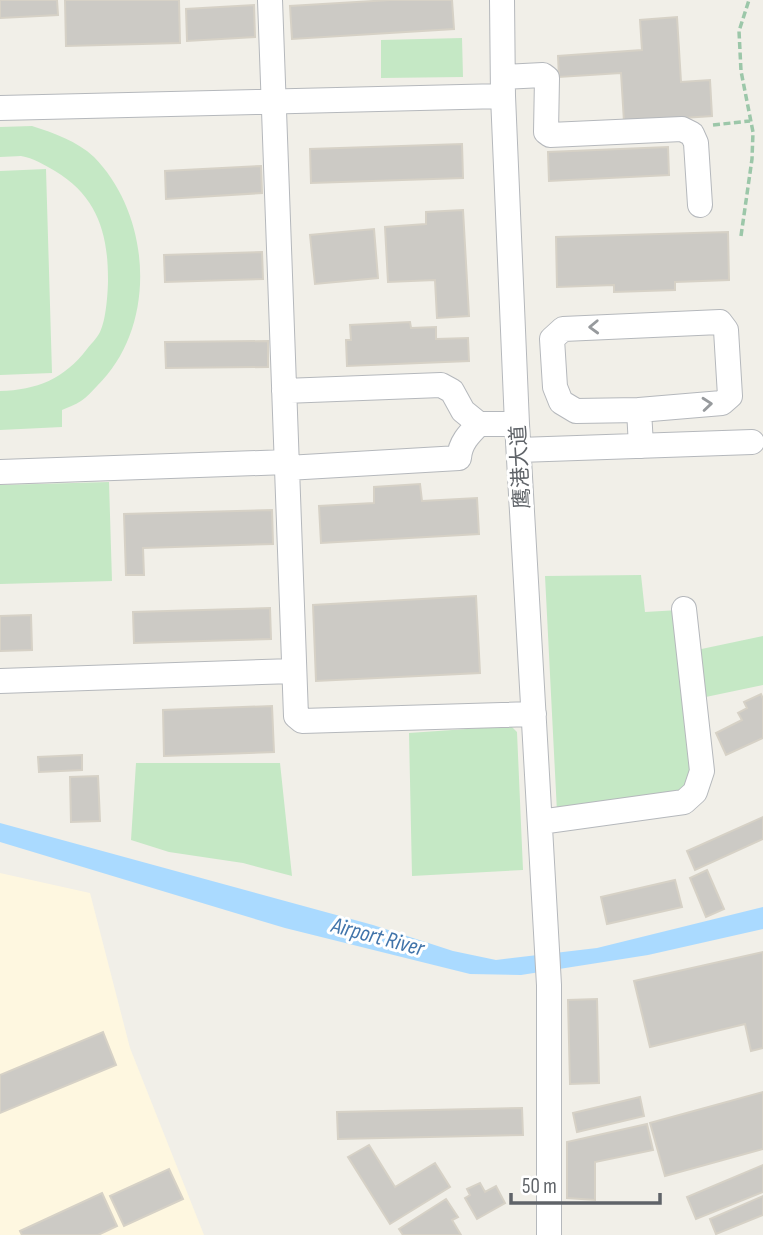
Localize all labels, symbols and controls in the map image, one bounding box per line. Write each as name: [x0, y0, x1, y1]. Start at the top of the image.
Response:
one-way arrow: [589, 320, 600, 335]
one-way arrow: [702, 397, 713, 412]
street label: 鹰港大道: [506, 424, 535, 510]
water label: Airport River: [327, 911, 429, 963]
scale bar: [511, 1162, 660, 1206]
text: 50 m: [522, 1174, 557, 1199]

